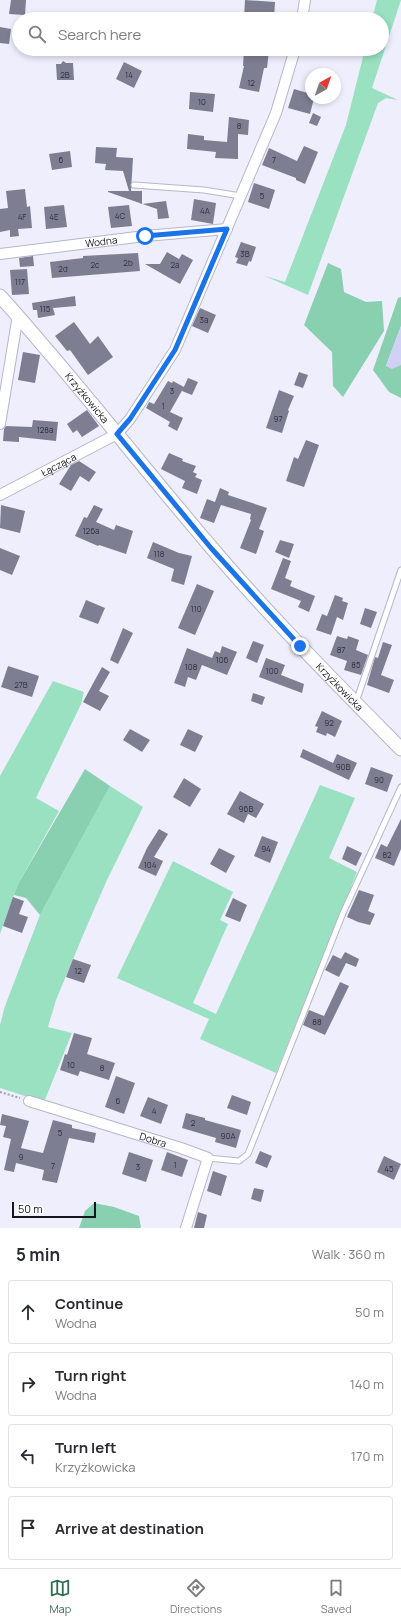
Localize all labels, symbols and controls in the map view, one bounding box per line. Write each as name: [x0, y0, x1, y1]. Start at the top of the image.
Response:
search box: [12, 12, 389, 56]
icon: search: [26, 23, 48, 45]
text: Search here: [58, 24, 141, 45]
north arrow: [305, 68, 341, 104]
house number: 2B: [60, 69, 70, 80]
house number: 14: [125, 69, 133, 80]
house number: 12: [247, 77, 255, 88]
house number: 10: [198, 96, 206, 107]
house number: 8: [237, 120, 242, 131]
house number: 6: [59, 154, 64, 165]
house number: 7: [272, 154, 276, 165]
house number: 5: [260, 190, 265, 201]
house number: 4A: [200, 205, 210, 216]
house number: 4C: [115, 210, 125, 221]
house number: 4F: [18, 211, 26, 222]
house number: 4E: [49, 211, 59, 222]
route start: [136, 227, 154, 245]
street label: Wodna: [84, 233, 118, 250]
house number: 3B: [240, 248, 250, 259]
house number: 2b: [123, 257, 133, 268]
house number: 2c: [91, 259, 100, 270]
house number: 2a: [170, 259, 180, 270]
house number: 2d: [58, 263, 68, 274]
house number: 117: [15, 276, 25, 287]
house number: 115: [40, 303, 51, 314]
house number: 3a: [200, 314, 208, 325]
street label: Krzyżkowicka: [62, 369, 112, 426]
house number: 3: [170, 385, 174, 396]
house number: 1: [161, 400, 165, 411]
house number: 97: [274, 413, 282, 424]
house number: 128a: [37, 424, 53, 435]
street label: Łącząca: [38, 450, 79, 479]
house number: 126a: [82, 525, 100, 536]
house number: 118: [154, 548, 165, 559]
house number: 110: [190, 603, 202, 614]
route end: [291, 637, 309, 655]
house number: 87: [337, 644, 345, 655]
house number: 106: [216, 654, 229, 665]
house number: 85: [351, 659, 361, 670]
street label: Krzyżkowicka: [313, 660, 366, 714]
house number: 108: [185, 661, 198, 672]
house number: 100: [266, 665, 279, 676]
house number: 27B: [14, 679, 28, 690]
house number: 92: [324, 717, 334, 728]
house number: 90B: [336, 761, 350, 772]
house number: 90: [374, 774, 384, 785]
house number: 96B: [239, 803, 254, 814]
house number: 94: [261, 843, 271, 854]
house number: 82: [382, 849, 392, 860]
house number: 104: [144, 859, 157, 870]
house number: 12: [74, 965, 82, 976]
house number: 88: [312, 1016, 322, 1027]
house number: 10: [67, 1059, 75, 1070]
house number: 8: [100, 1062, 105, 1073]
house number: 6: [116, 1095, 121, 1106]
house number: 4: [152, 1105, 157, 1116]
house number: 2: [191, 1117, 196, 1128]
house number: 5: [58, 1127, 63, 1138]
street label: Dobra: [138, 1129, 168, 1150]
house number: 90A: [221, 1130, 235, 1141]
house number: 9: [19, 1151, 24, 1162]
house number: 1: [173, 1159, 177, 1170]
house number: 7: [51, 1160, 55, 1171]
house number: 3: [136, 1161, 140, 1172]
house number: 45: [384, 1163, 394, 1174]
scale bar: [12, 1200, 96, 1219]
text: 50 m: [18, 1201, 43, 1216]
text: 5 min: [16, 1243, 60, 1266]
text: Walk · 360 m: [312, 1245, 385, 1263]
text: Continue: [55, 1293, 123, 1314]
icon: ahead: [17, 1301, 39, 1323]
text: 50 m: [355, 1303, 384, 1321]
text: Wodna: [55, 1314, 97, 1332]
text: Turn right: [55, 1365, 126, 1386]
icon: right: [17, 1373, 39, 1395]
text: 140 m: [350, 1375, 384, 1393]
text: Wodna: [55, 1386, 97, 1404]
text: Turn left: [55, 1437, 117, 1458]
icon: left: [17, 1445, 39, 1467]
text: 170 m: [351, 1447, 384, 1465]
text: Krzyżkowicka: [55, 1458, 135, 1476]
icon: arrive: [17, 1517, 39, 1539]
text: Arrive at destination: [55, 1518, 204, 1539]
tab: Map: [49, 1577, 71, 1616]
tab: Directions: [170, 1577, 222, 1616]
tab: Saved: [321, 1577, 352, 1616]

